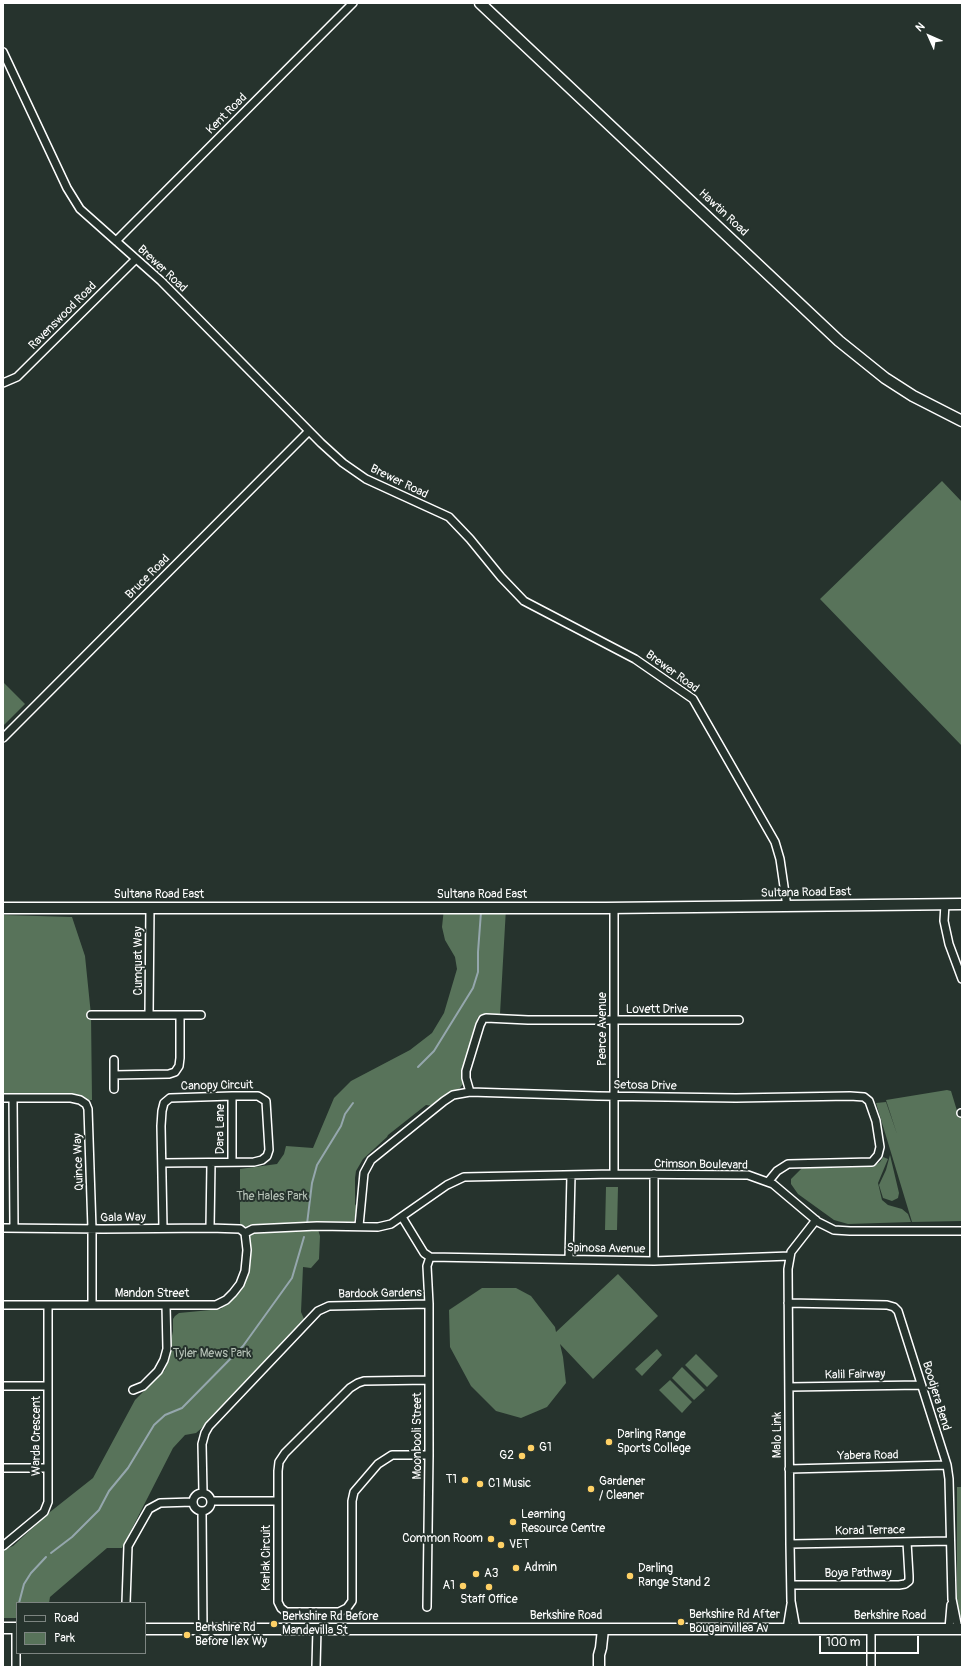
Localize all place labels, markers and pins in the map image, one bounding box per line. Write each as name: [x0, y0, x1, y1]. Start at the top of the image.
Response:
place label: Darling Range Sports College: [617, 1428, 691, 1456]
marker: Darling Range Sports College: [604, 1437, 614, 1447]
place label: G1: [539, 1441, 552, 1455]
marker: G1: [526, 1443, 536, 1453]
place label: G2: [499, 1449, 514, 1463]
marker: G2: [517, 1451, 527, 1461]
place label: T1: [446, 1473, 457, 1487]
marker: T1: [460, 1475, 470, 1485]
place label: Gardener / Cleaner: [599, 1475, 645, 1503]
place label: C1 Music: [488, 1477, 531, 1491]
marker: C1 Music: [475, 1479, 485, 1489]
marker: Gardener / Cleaner: [586, 1484, 596, 1494]
place label: Learning Resource Centre: [521, 1508, 605, 1536]
marker: Learning Resource Centre: [508, 1517, 518, 1527]
place label: Common Room: [402, 1532, 483, 1546]
marker: Common Room: [486, 1534, 496, 1544]
place label: VET: [509, 1538, 529, 1552]
marker: VET: [496, 1540, 506, 1550]
place label: Admin: [524, 1561, 557, 1575]
place label: Darling Range Stand 2: [638, 1562, 711, 1590]
marker: Admin: [511, 1563, 521, 1573]
place label: A3: [484, 1567, 498, 1581]
marker: A3: [471, 1569, 481, 1579]
marker: Darling Range Stand 2: [625, 1571, 635, 1581]
place label: A1: [443, 1579, 455, 1593]
marker: A1: [458, 1581, 468, 1591]
marker: Staff Office: [484, 1582, 494, 1592]
place label: Staff Office: [460, 1593, 518, 1607]
place label: Berkshire Rd After Bougainvillea Av: [689, 1608, 780, 1636]
place label: Berkshire Rd Before Mandevilla St: [282, 1610, 379, 1638]
marker: Berkshire Rd After Bougainvillea Av: [676, 1617, 686, 1627]
marker: Berkshire Rd Before Mandevilla St: [269, 1619, 279, 1629]
place label: Berkshire Rd Before Ilex Wy: [195, 1621, 267, 1649]
marker: Berkshire Rd Before Ilex Wy: [182, 1630, 192, 1640]

